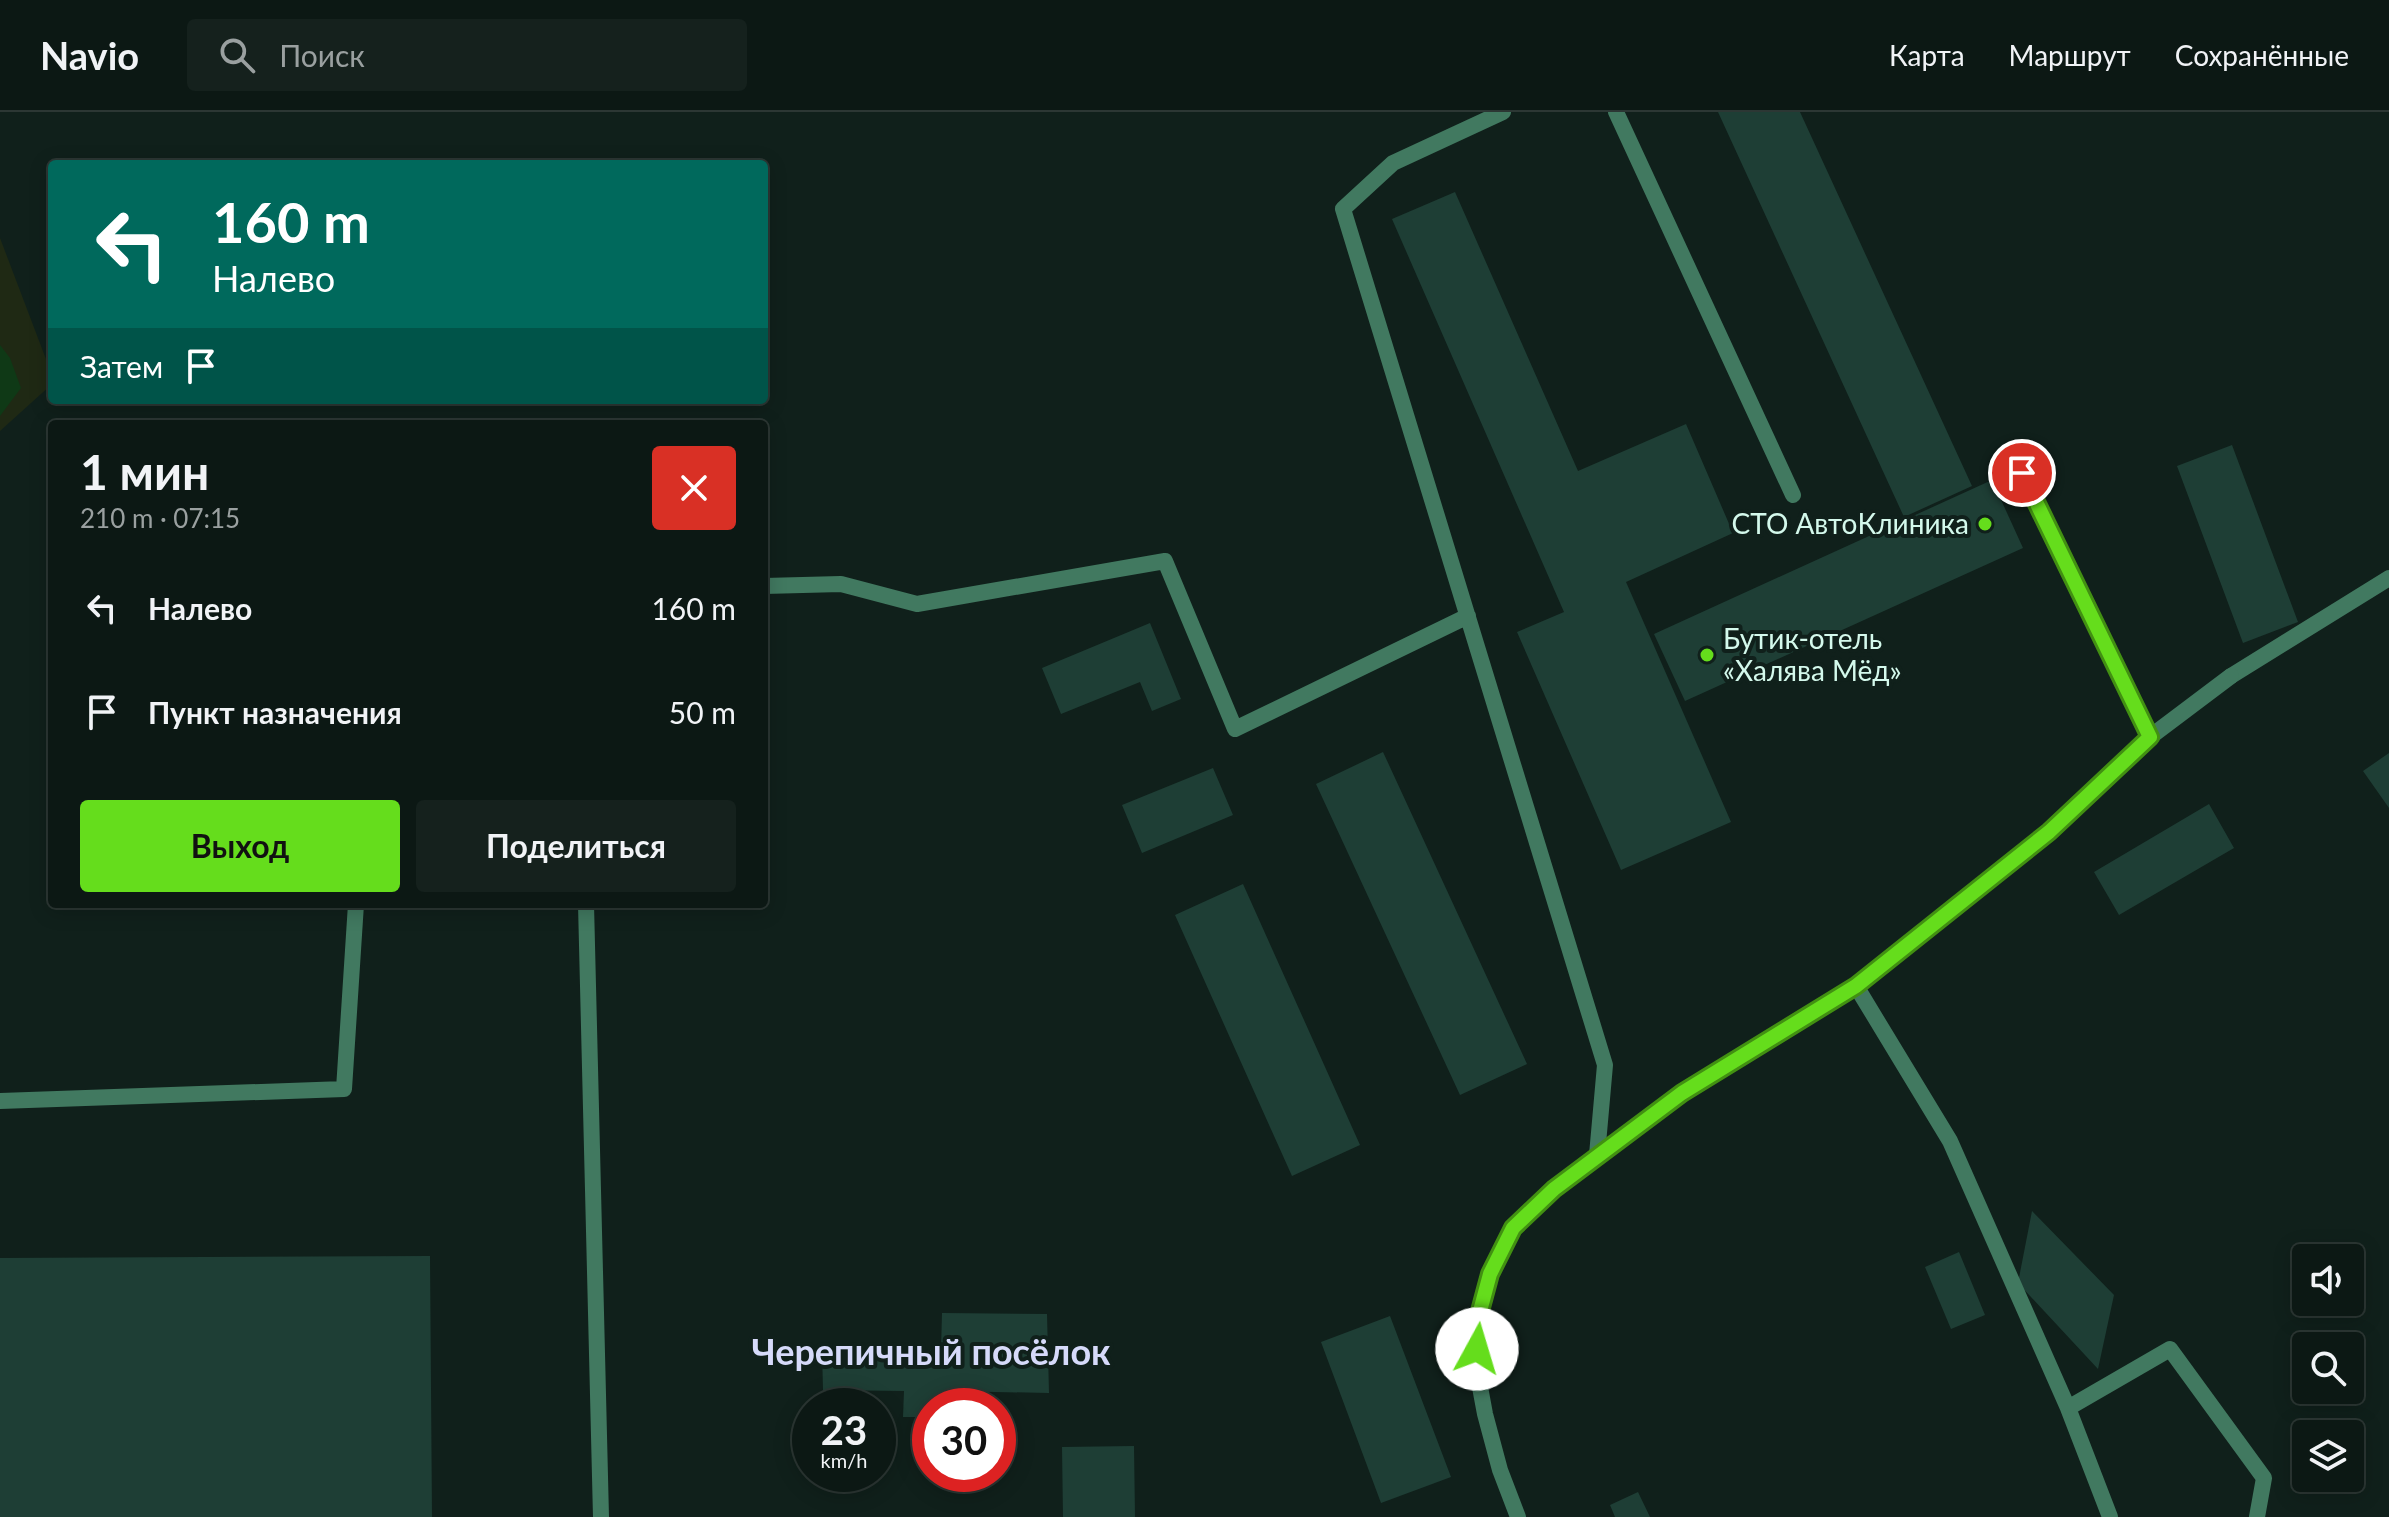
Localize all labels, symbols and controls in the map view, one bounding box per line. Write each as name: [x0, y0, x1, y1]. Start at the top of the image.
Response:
search box: [187, 19, 747, 91]
text: Navio: [40, 32, 139, 78]
icon: search: [215, 33, 259, 77]
text: Поиск: [279, 37, 365, 73]
text: Карта: [1889, 38, 1965, 72]
text: Маршрут: [2009, 38, 2131, 72]
text: Сохранённые: [2175, 38, 2349, 72]
text: 160 m: [212, 188, 370, 255]
icon: left: [80, 192, 184, 296]
text: Налево: [212, 256, 335, 300]
icon: arrive: [179, 344, 223, 388]
text: Затем: [80, 348, 163, 384]
pin: [1988, 439, 2056, 507]
text: 1 мин: [80, 443, 209, 500]
button: close: [652, 446, 736, 530]
icon: arrive: [2000, 451, 2044, 495]
text: 210 m · 07:15: [80, 502, 240, 534]
place label: СТО АвтоКлиника: [1732, 506, 1969, 540]
marker: СТО АвтоКлиника: [1976, 515, 1994, 533]
icon: left: [80, 586, 124, 630]
text: Налево: [148, 590, 252, 626]
text: 160 m: [651, 590, 736, 626]
place label: Бутик-отель «Халява Мёд»: [1723, 621, 1902, 687]
marker: Бутик-отель «Халява Мёд»: [1698, 646, 1716, 664]
icon: arrive: [80, 690, 124, 734]
text: Пункт назначения: [148, 694, 402, 730]
text: 50 m: [669, 694, 736, 730]
button: Выход: [80, 800, 400, 892]
button: Поделиться: [416, 800, 736, 892]
map controls: [2292, 1244, 2364, 1492]
button: sound: [2292, 1244, 2364, 1316]
position arrow: [1435, 1307, 1519, 1391]
district label: Черепичный посёлок: [751, 1329, 1111, 1373]
button: search: [2292, 1332, 2364, 1404]
speed limit sign: 30: [912, 1388, 1016, 1492]
text: 23: [821, 1406, 867, 1454]
button: layers: [2292, 1420, 2364, 1492]
text: km/h: [821, 1448, 867, 1472]

